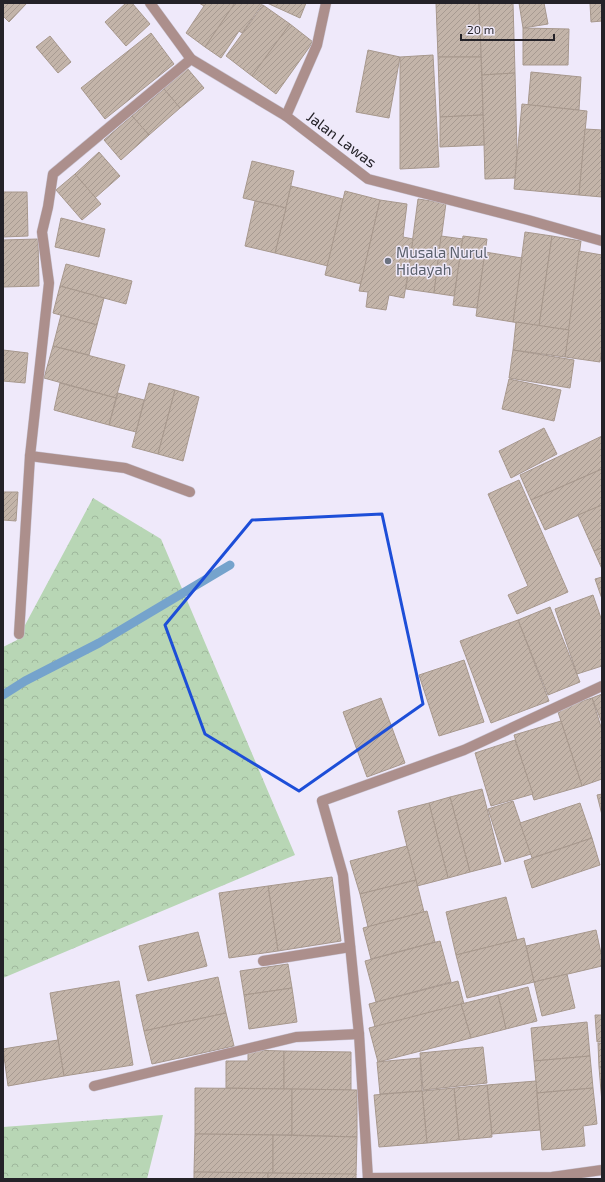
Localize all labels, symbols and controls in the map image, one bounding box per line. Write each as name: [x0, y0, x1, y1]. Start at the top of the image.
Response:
scale bar: [461, 16, 554, 42]
text: 20 m: [467, 22, 494, 36]
street label: Jalan Lawas: [304, 107, 380, 171]
place label: Musala Nurul Hidayah: [396, 243, 488, 278]
marker: Musala Nurul Hidayah: [383, 256, 393, 266]

